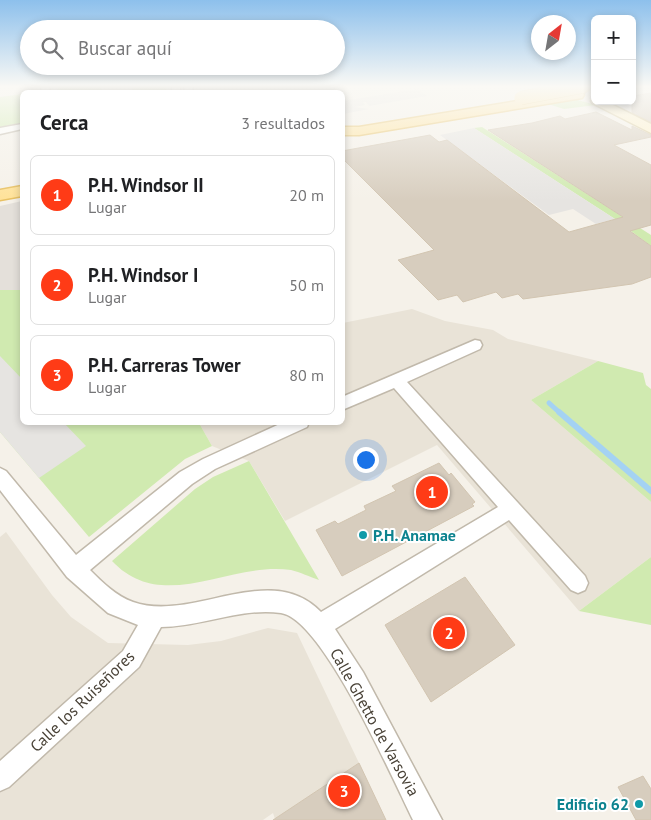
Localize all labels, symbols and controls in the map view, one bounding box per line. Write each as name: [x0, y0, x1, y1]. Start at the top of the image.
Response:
north arrow: [531, 15, 576, 60]
map controls: [591, 15, 636, 105]
button: +: [591, 15, 636, 60]
search box: [20, 20, 345, 75]
icon: search: [38, 34, 66, 62]
text: Buscar aquí: [78, 36, 172, 60]
button: −: [591, 60, 636, 105]
text: Cerca: [40, 109, 89, 136]
text: 3 resultados: [241, 113, 325, 133]
text: P.H. Windsor II: [88, 173, 204, 197]
text: 1: [52, 185, 62, 205]
text: 20 m: [289, 185, 324, 205]
text: Lugar: [88, 197, 127, 217]
text: P.H. Windsor I: [88, 263, 198, 287]
text: 2: [52, 275, 62, 295]
text: 50 m: [289, 275, 324, 295]
text: Lugar: [88, 287, 127, 307]
text: P.H. Carreras Tower: [88, 353, 241, 377]
text: 3: [52, 365, 62, 385]
text: 80 m: [289, 365, 324, 385]
text: Lugar: [88, 377, 127, 397]
your location: [353, 447, 379, 473]
pin: 1: [416, 473, 448, 511]
place label: P.H. Anamae: [373, 525, 456, 545]
marker: P.H. Anamae: [357, 529, 369, 541]
pin: 2: [433, 614, 465, 652]
street label: Calle Ghetto de Varsovia: [326, 645, 424, 799]
street label: Calle los Ruiseñores: [26, 646, 139, 756]
pin: 3: [328, 772, 360, 810]
place label: Edificio 62: [557, 794, 629, 814]
marker: Edificio 62: [633, 798, 645, 810]

